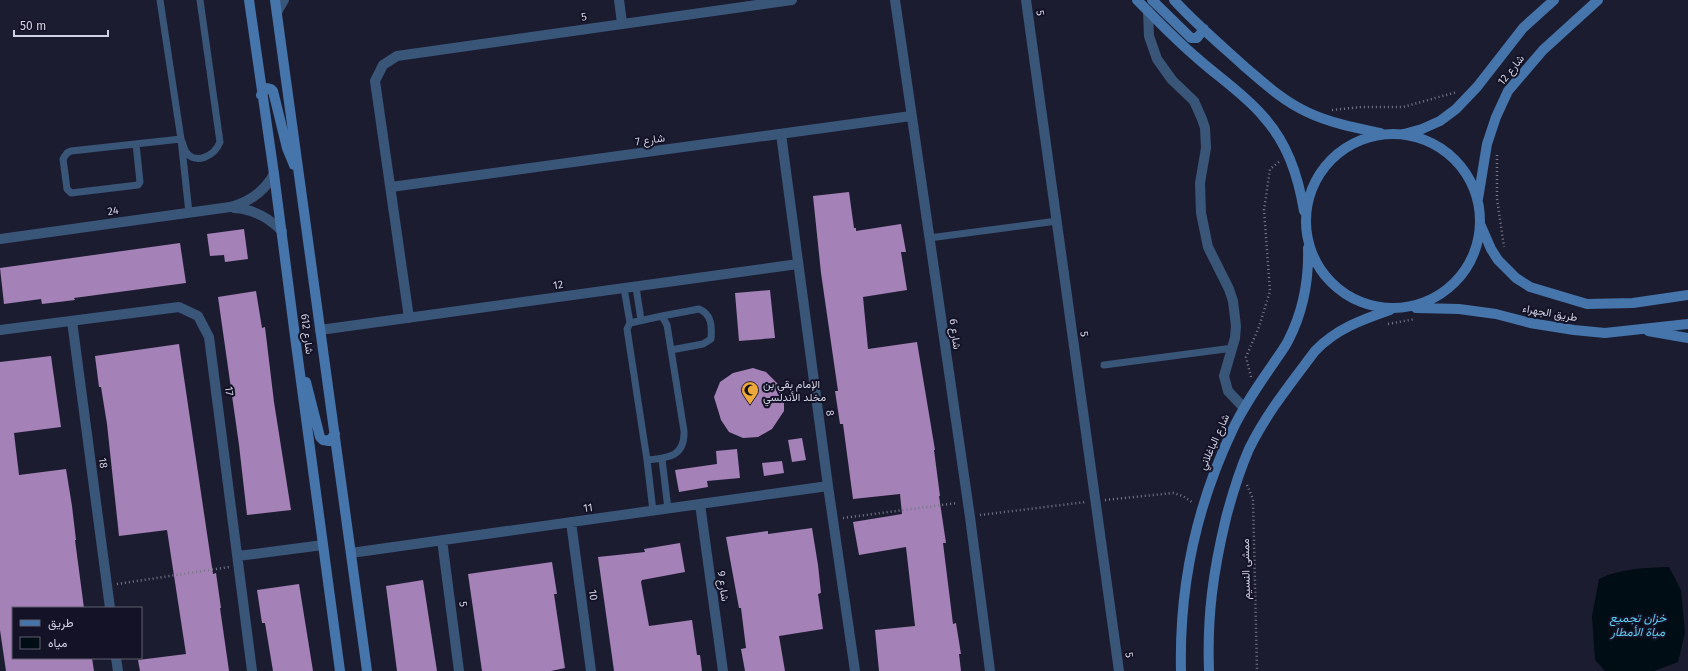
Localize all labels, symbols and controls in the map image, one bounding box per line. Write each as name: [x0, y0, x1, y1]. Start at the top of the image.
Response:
street label: 5: [1033, 9, 1047, 17]
street label: 5: [580, 10, 588, 24]
scale bar: [14, 12, 108, 38]
text: 50 m: [20, 19, 46, 33]
street label: شارع 12: [1495, 52, 1528, 88]
street label: شارع 7: [634, 131, 666, 150]
street label: 24: [107, 204, 119, 218]
street label: 12: [552, 278, 564, 292]
street label: طريق الجهراء: [1522, 302, 1578, 324]
street label: شارع 612: [297, 313, 316, 355]
street label: شارع 6: [945, 318, 964, 351]
street label: 5: [1077, 330, 1091, 338]
place label: الإمام بقي بن مخلد الأندلسي: [763, 378, 826, 407]
mosque icon: الإمام بقي بن مخلد الأندلسي: [740, 380, 760, 405]
street label: 17: [222, 385, 236, 397]
street label: 8: [823, 409, 837, 417]
street label: شارع الباغلاني: [1196, 412, 1235, 473]
street label: 18: [96, 457, 110, 469]
street label: 11: [582, 501, 594, 515]
street label: ممشى النسيم: [1239, 538, 1254, 600]
street label: شارع 9: [713, 570, 732, 603]
street label: 10: [586, 589, 600, 601]
street label: 5: [456, 600, 470, 608]
legend: [12, 607, 142, 659]
water label: خزان تجميع مياة الأمطار: [1610, 611, 1667, 640]
text: طريق: [48, 616, 74, 631]
text: مياه: [48, 636, 67, 650]
street label: 5: [1122, 651, 1136, 659]

